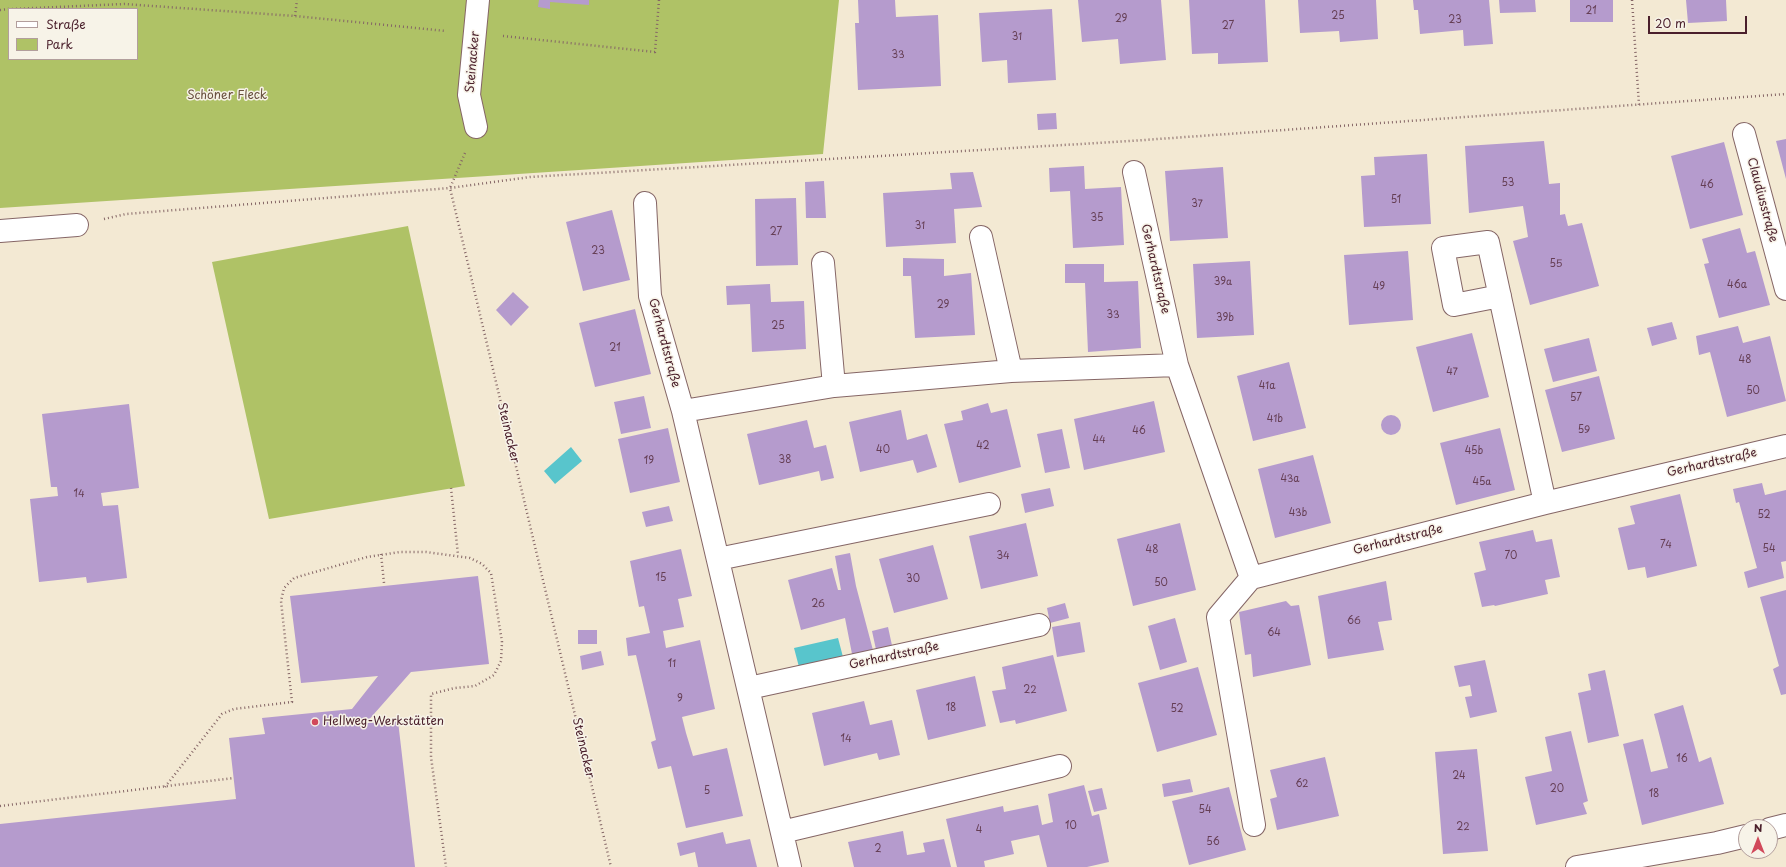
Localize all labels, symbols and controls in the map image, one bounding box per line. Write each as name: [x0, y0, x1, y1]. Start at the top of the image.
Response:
house number: 21: [1585, 5, 1597, 17]
legend: [8, 8, 138, 60]
scale bar: [1650, 8, 1749, 34]
house number: 25: [1331, 10, 1345, 22]
house number: 29: [1115, 13, 1127, 25]
house number: 23: [1448, 14, 1462, 26]
text: 20 m: [1655, 14, 1686, 32]
text: Straße: [46, 15, 86, 33]
house number: 27: [1222, 20, 1234, 32]
street label: Steinacker: [463, 31, 483, 93]
house number: 31: [1012, 31, 1022, 43]
text: Park: [46, 35, 73, 53]
house number: 33: [891, 49, 905, 61]
park label: Schöner Fleck: [187, 89, 267, 103]
street label: Claudiusstraße: [1744, 156, 1780, 244]
house number: 53: [1502, 177, 1514, 189]
house number: 46: [1700, 179, 1714, 191]
house number: 51: [1391, 194, 1401, 206]
house number: 37: [1191, 198, 1203, 210]
house number: 35: [1091, 212, 1103, 224]
house number: 31: [915, 220, 925, 232]
street label: Gerhardtstraße: [1138, 223, 1172, 315]
house number: 27: [770, 226, 782, 238]
house number: 23: [591, 245, 605, 257]
house number: 55: [1550, 258, 1562, 270]
house number: 39a: [1214, 276, 1232, 288]
house number: 46a: [1727, 279, 1747, 291]
house number: 49: [1373, 281, 1385, 293]
street label: Gerhardtstraße: [645, 297, 683, 389]
house number: 29: [937, 299, 949, 311]
house number: 33: [1106, 309, 1120, 321]
house number: 39b: [1216, 312, 1234, 324]
house number: 25: [771, 320, 785, 332]
house number: 21: [609, 342, 621, 354]
house number: 48: [1739, 354, 1751, 366]
house number: 47: [1446, 366, 1458, 378]
house number: 41a: [1259, 380, 1275, 392]
house number: 50: [1746, 385, 1760, 397]
house number: 57: [1570, 392, 1582, 404]
street label: Steinacker: [494, 401, 522, 465]
house number: 41b: [1267, 413, 1283, 425]
house number: 59: [1578, 424, 1590, 436]
house number: 46: [1132, 425, 1146, 437]
house number: 44: [1092, 434, 1106, 446]
house number: 42: [976, 440, 990, 452]
house number: 40: [876, 444, 890, 456]
house number: 45b: [1465, 445, 1483, 457]
street label: Gerhardtstraße: [1666, 446, 1758, 480]
house number: 38: [779, 454, 791, 466]
house number: 19: [644, 455, 654, 467]
house number: 43a: [1280, 473, 1300, 485]
house number: 45a: [1473, 476, 1491, 488]
house number: 14: [73, 488, 85, 500]
house number: 43b: [1289, 507, 1307, 519]
house number: 52: [1757, 509, 1771, 521]
street label: Gerhardtstraße: [1352, 522, 1444, 558]
house number: 74: [1660, 539, 1672, 551]
house number: 54: [1762, 543, 1776, 555]
house number: 48: [1146, 544, 1158, 556]
house number: 34: [996, 550, 1010, 562]
house number: 70: [1505, 550, 1517, 562]
house number: 15: [656, 572, 666, 584]
house number: 30: [906, 573, 920, 585]
house number: 50: [1154, 577, 1168, 589]
house number: 26: [811, 598, 825, 610]
house number: 66: [1347, 615, 1361, 627]
house number: 64: [1267, 627, 1281, 639]
street label: Gerhardtstraße: [848, 639, 940, 673]
house number: 11: [668, 658, 676, 670]
house number: 22: [1023, 684, 1037, 696]
house number: 9: [677, 693, 683, 705]
house number: 18: [946, 702, 956, 714]
house number: 52: [1170, 703, 1184, 715]
place label: Hellweg-Werkstätten: [323, 715, 444, 729]
street label: Steinacker: [569, 716, 597, 780]
marker: Hellweg-Werkstätten: [310, 717, 320, 727]
house number: 14: [840, 733, 852, 745]
house number: 16: [1676, 753, 1688, 765]
house number: 24: [1452, 770, 1466, 782]
house number: 62: [1295, 778, 1309, 790]
house number: 20: [1550, 783, 1564, 795]
house number: 5: [704, 785, 710, 797]
house number: 18: [1649, 788, 1659, 800]
house number: 54: [1198, 804, 1212, 816]
north arrow: [1738, 819, 1778, 859]
text: N: [1754, 819, 1762, 836]
house number: 10: [1065, 820, 1077, 832]
house number: 22: [1456, 821, 1470, 833]
house number: 4: [976, 824, 982, 836]
house number: 56: [1206, 836, 1220, 848]
house number: 2: [874, 843, 882, 855]

